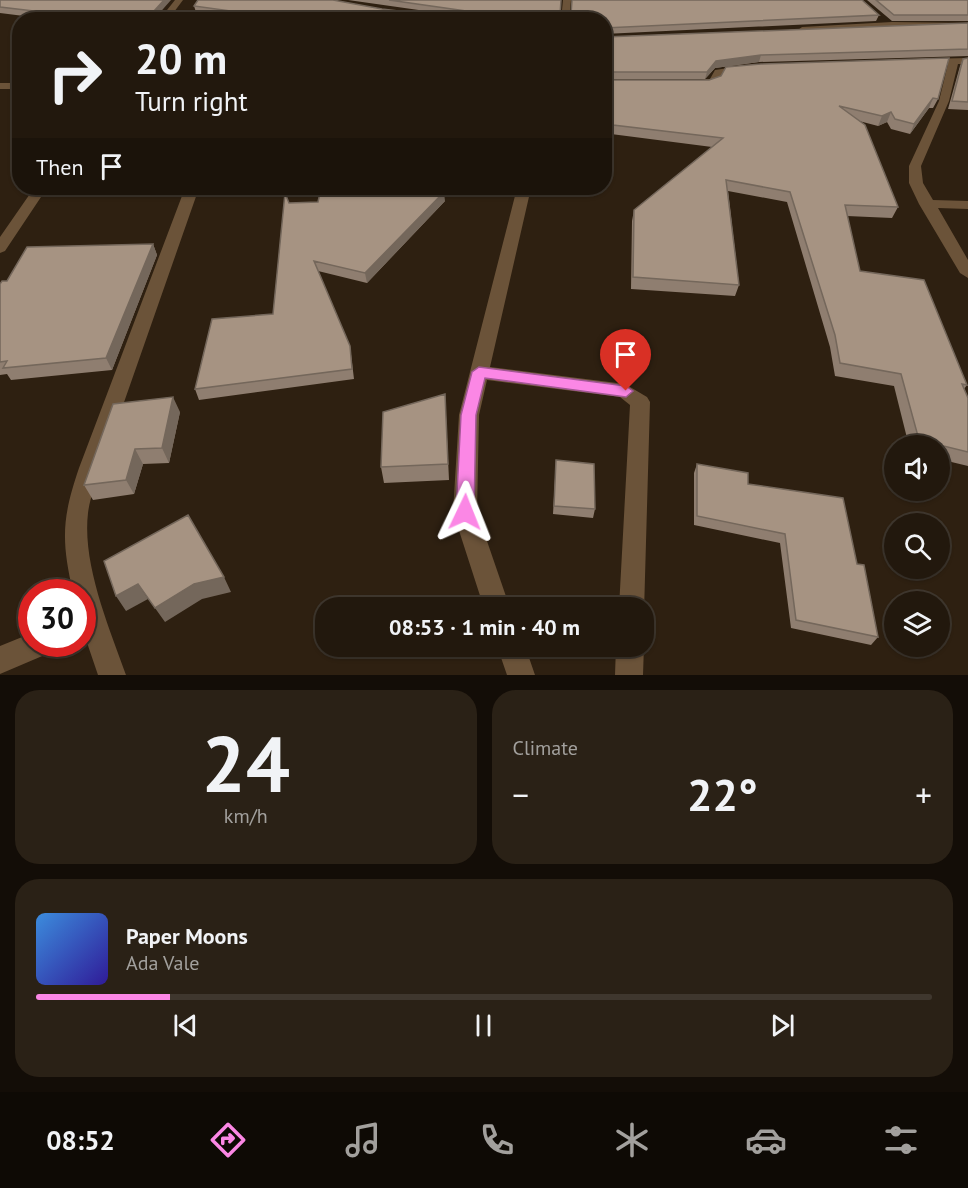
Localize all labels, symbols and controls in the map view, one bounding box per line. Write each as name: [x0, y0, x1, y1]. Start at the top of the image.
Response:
text: 20 m: [135, 31, 227, 86]
icon: right: [36, 36, 114, 114]
text: Turn right: [135, 84, 248, 118]
icon: arrive: [95, 150, 128, 183]
text: Then: [36, 153, 83, 181]
pin: [600, 329, 651, 391]
icon: arrive: [609, 338, 642, 371]
map controls: [884, 435, 950, 657]
button: sound: [884, 435, 950, 501]
position arrow: [433, 480, 497, 544]
button: search: [884, 513, 950, 579]
speed limit sign: 30: [18, 579, 96, 657]
button: layers: [884, 591, 950, 657]
text: 08:53 · 1 min · 40 m: [389, 613, 580, 641]
text: 24: [202, 713, 290, 814]
text: Climate: [513, 735, 578, 761]
text: 22°: [687, 765, 758, 823]
text: −: [513, 773, 529, 816]
text: +: [915, 773, 932, 816]
text: km/h: [224, 803, 268, 829]
text: Paper Moons: [126, 922, 248, 950]
text: Ada Vale: [126, 950, 199, 976]
icon: previous: [169, 1009, 202, 1042]
icon: pause: [467, 1009, 500, 1042]
icon: next: [766, 1009, 799, 1042]
icon: directions: [207, 1119, 249, 1161]
icon: music: [342, 1119, 384, 1161]
icon: phone: [476, 1119, 518, 1161]
icon: climate: [611, 1119, 653, 1161]
icon: car: [745, 1119, 787, 1161]
icon: filters: [880, 1119, 922, 1161]
text: 08:52: [46, 1123, 115, 1157]

